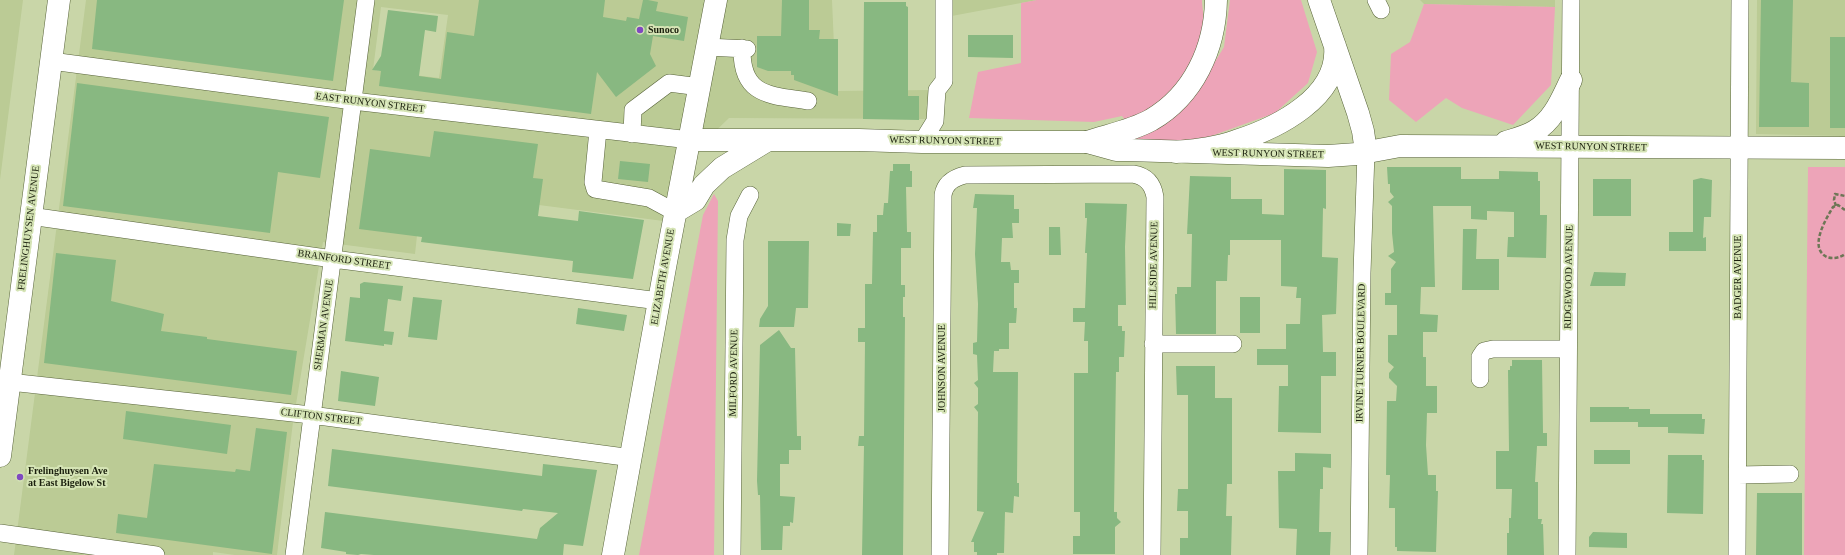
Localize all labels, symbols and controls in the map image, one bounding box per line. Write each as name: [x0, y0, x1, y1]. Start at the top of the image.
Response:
place label: Sunoco: [648, 24, 679, 36]
marker: Sunoco: [635, 25, 645, 35]
street label: EAST RUNYON STREET: [315, 90, 425, 116]
street label: WEST RUNYON STREET: [889, 134, 1001, 148]
street label: WEST RUNYON STREET: [1535, 140, 1647, 154]
street label: WEST RUNYON STREET: [1212, 147, 1324, 161]
street label: FRELINGHUYSEN AVENUE: [15, 165, 43, 291]
street label: HILLSIDE AVENUE: [1147, 221, 1161, 309]
street label: RIDGEWOOD AVENUE: [1562, 225, 1576, 329]
street label: ELIZABETH AVENUE: [649, 228, 677, 326]
street label: BADGER AVENUE: [1732, 235, 1744, 319]
street label: BRANFORD STREET: [297, 248, 391, 272]
street label: SHERMAN AVENUE: [312, 279, 336, 371]
street label: IRVINE TURNER BOULEVARD: [1354, 284, 1368, 422]
street label: JOHNSON AVENUE: [936, 324, 948, 412]
street label: MILFORD AVENUE: [727, 329, 741, 417]
street label: CLIFTON STREET: [280, 406, 362, 428]
place label: Frelinghuysen Ave at East Bigelow St: [28, 465, 107, 488]
marker: Frelinghuysen Ave at East Bigelow St: [15, 472, 25, 482]

